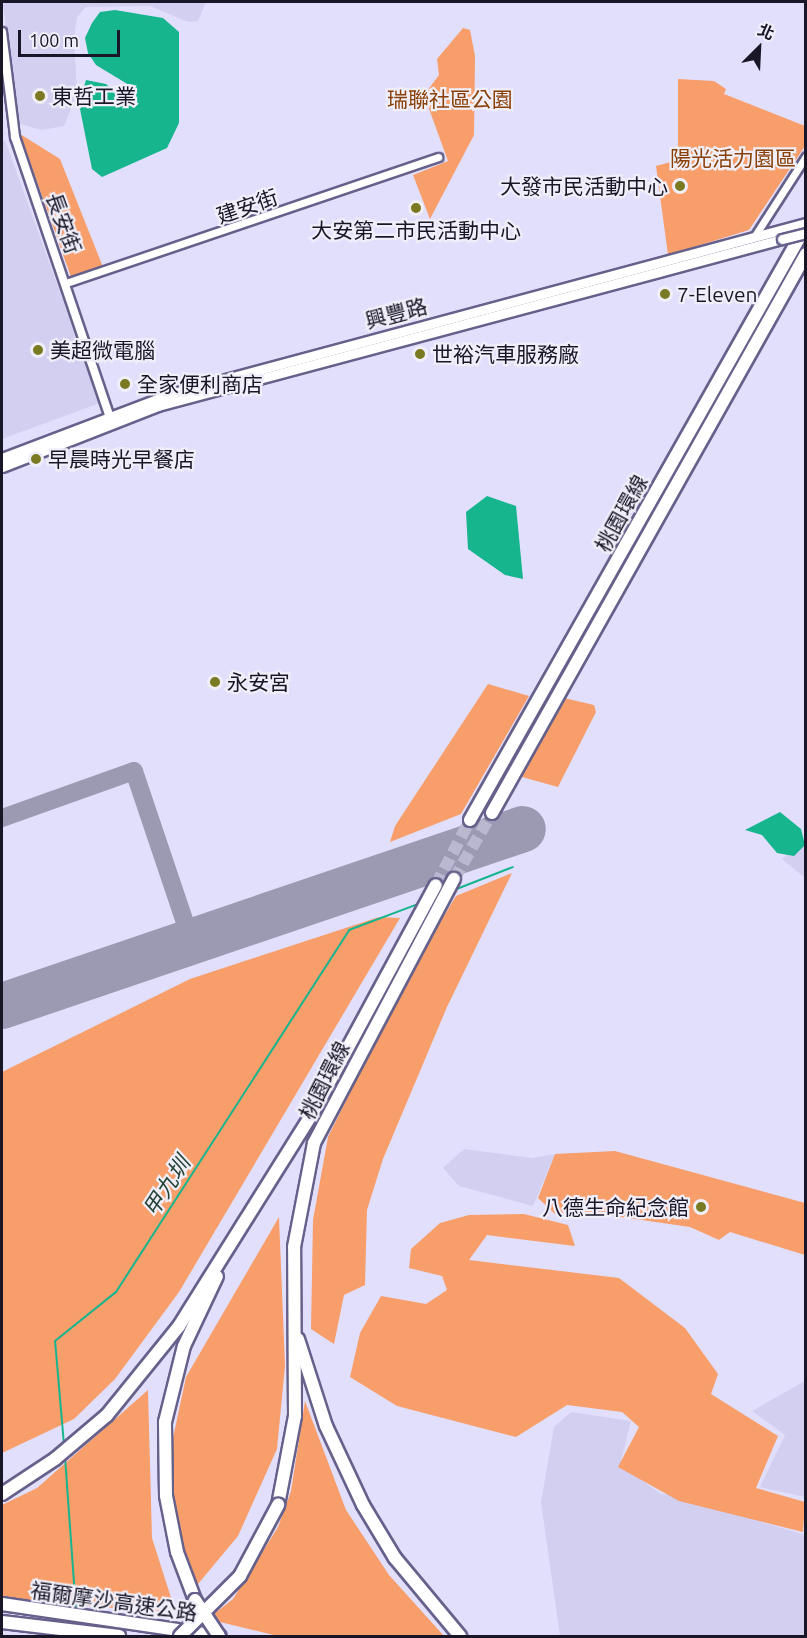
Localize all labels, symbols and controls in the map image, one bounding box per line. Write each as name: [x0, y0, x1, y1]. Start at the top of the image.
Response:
scale bar: [21, 18, 123, 56]
north arrow: [729, 18, 789, 78]
text: 北: [755, 20, 777, 43]
text: 100 m: [29, 30, 79, 50]
place label: 東哲工業: [52, 83, 136, 109]
park label: 瑞聯社區公園: [387, 86, 513, 112]
marker: 東哲工業: [33, 89, 47, 103]
park label: 陽光活力園區: [670, 145, 796, 171]
place label: 大發市民活動中心: [500, 173, 668, 199]
marker: 大發市民活動中心: [673, 179, 687, 193]
street label: 建安街: [213, 184, 281, 228]
street label: 長安街: [41, 189, 87, 257]
marker: 大安第二市民活動中心: [409, 201, 423, 215]
place label: 大安第二市民活動中心: [311, 217, 521, 243]
place label: 7-Eleven: [677, 281, 758, 307]
marker: 7-Eleven: [658, 287, 672, 301]
street label: 興豐路: [362, 293, 430, 333]
place label: 美超微電腦: [50, 337, 155, 363]
place label: 世裕汽車服務廠: [432, 341, 579, 367]
marker: 美超微電腦: [31, 343, 45, 357]
marker: 世裕汽車服務廠: [413, 347, 427, 361]
place label: 全家便利商店: [137, 371, 263, 397]
marker: 全家便利商店: [118, 377, 132, 391]
place label: 早晨時光早餐店: [48, 446, 195, 472]
marker: 早晨時光早餐店: [29, 452, 43, 466]
street label: 桃園環線: [590, 470, 652, 556]
place label: 永安宮: [227, 669, 290, 695]
marker: 永安宮: [208, 675, 222, 689]
street label: 桃園環線: [294, 1037, 354, 1123]
water label: 甲九圳: [137, 1151, 195, 1221]
place label: 八德生命紀念館: [542, 1194, 689, 1220]
marker: 八德生命紀念館: [694, 1200, 708, 1214]
street label: 福爾摩沙高速公路: [29, 1577, 199, 1625]

